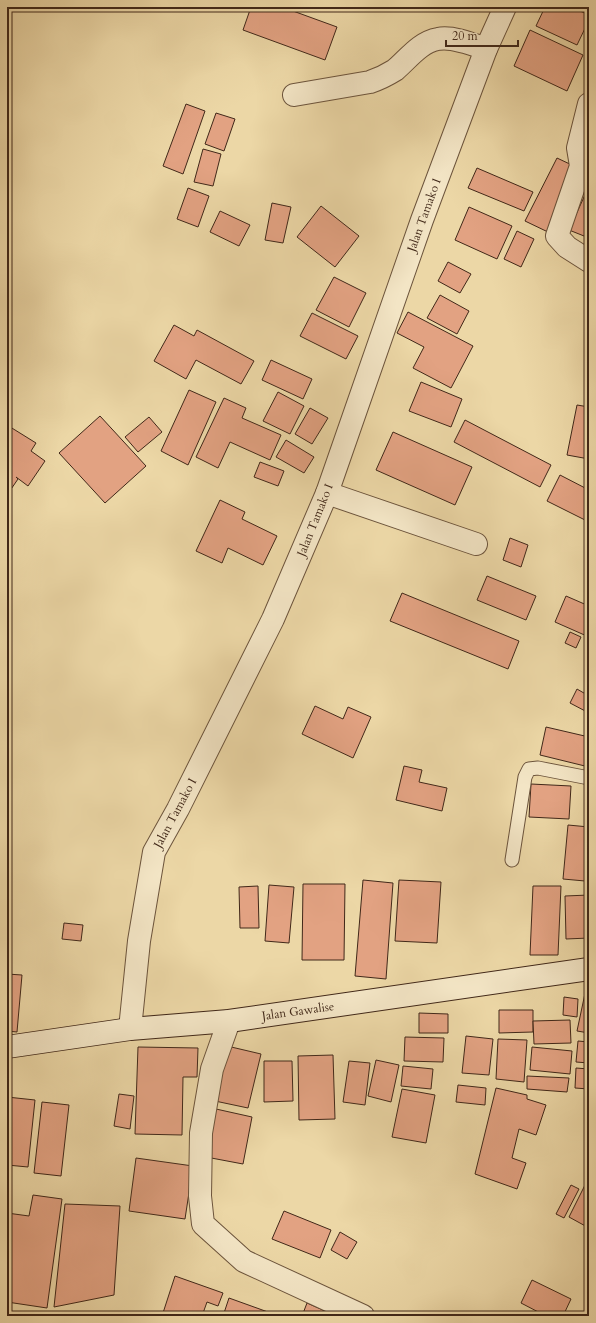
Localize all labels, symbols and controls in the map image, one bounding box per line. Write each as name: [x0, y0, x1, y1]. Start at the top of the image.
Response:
scale bar: [446, 22, 518, 48]
text: 20 m: [452, 28, 479, 44]
street label: Jalan Tamako I: [403, 176, 445, 256]
street label: Jalan Tamako I: [292, 481, 337, 561]
street label: Jalan Tamako I: [149, 775, 200, 853]
street label: Jalan Gawalise: [259, 998, 335, 1024]

